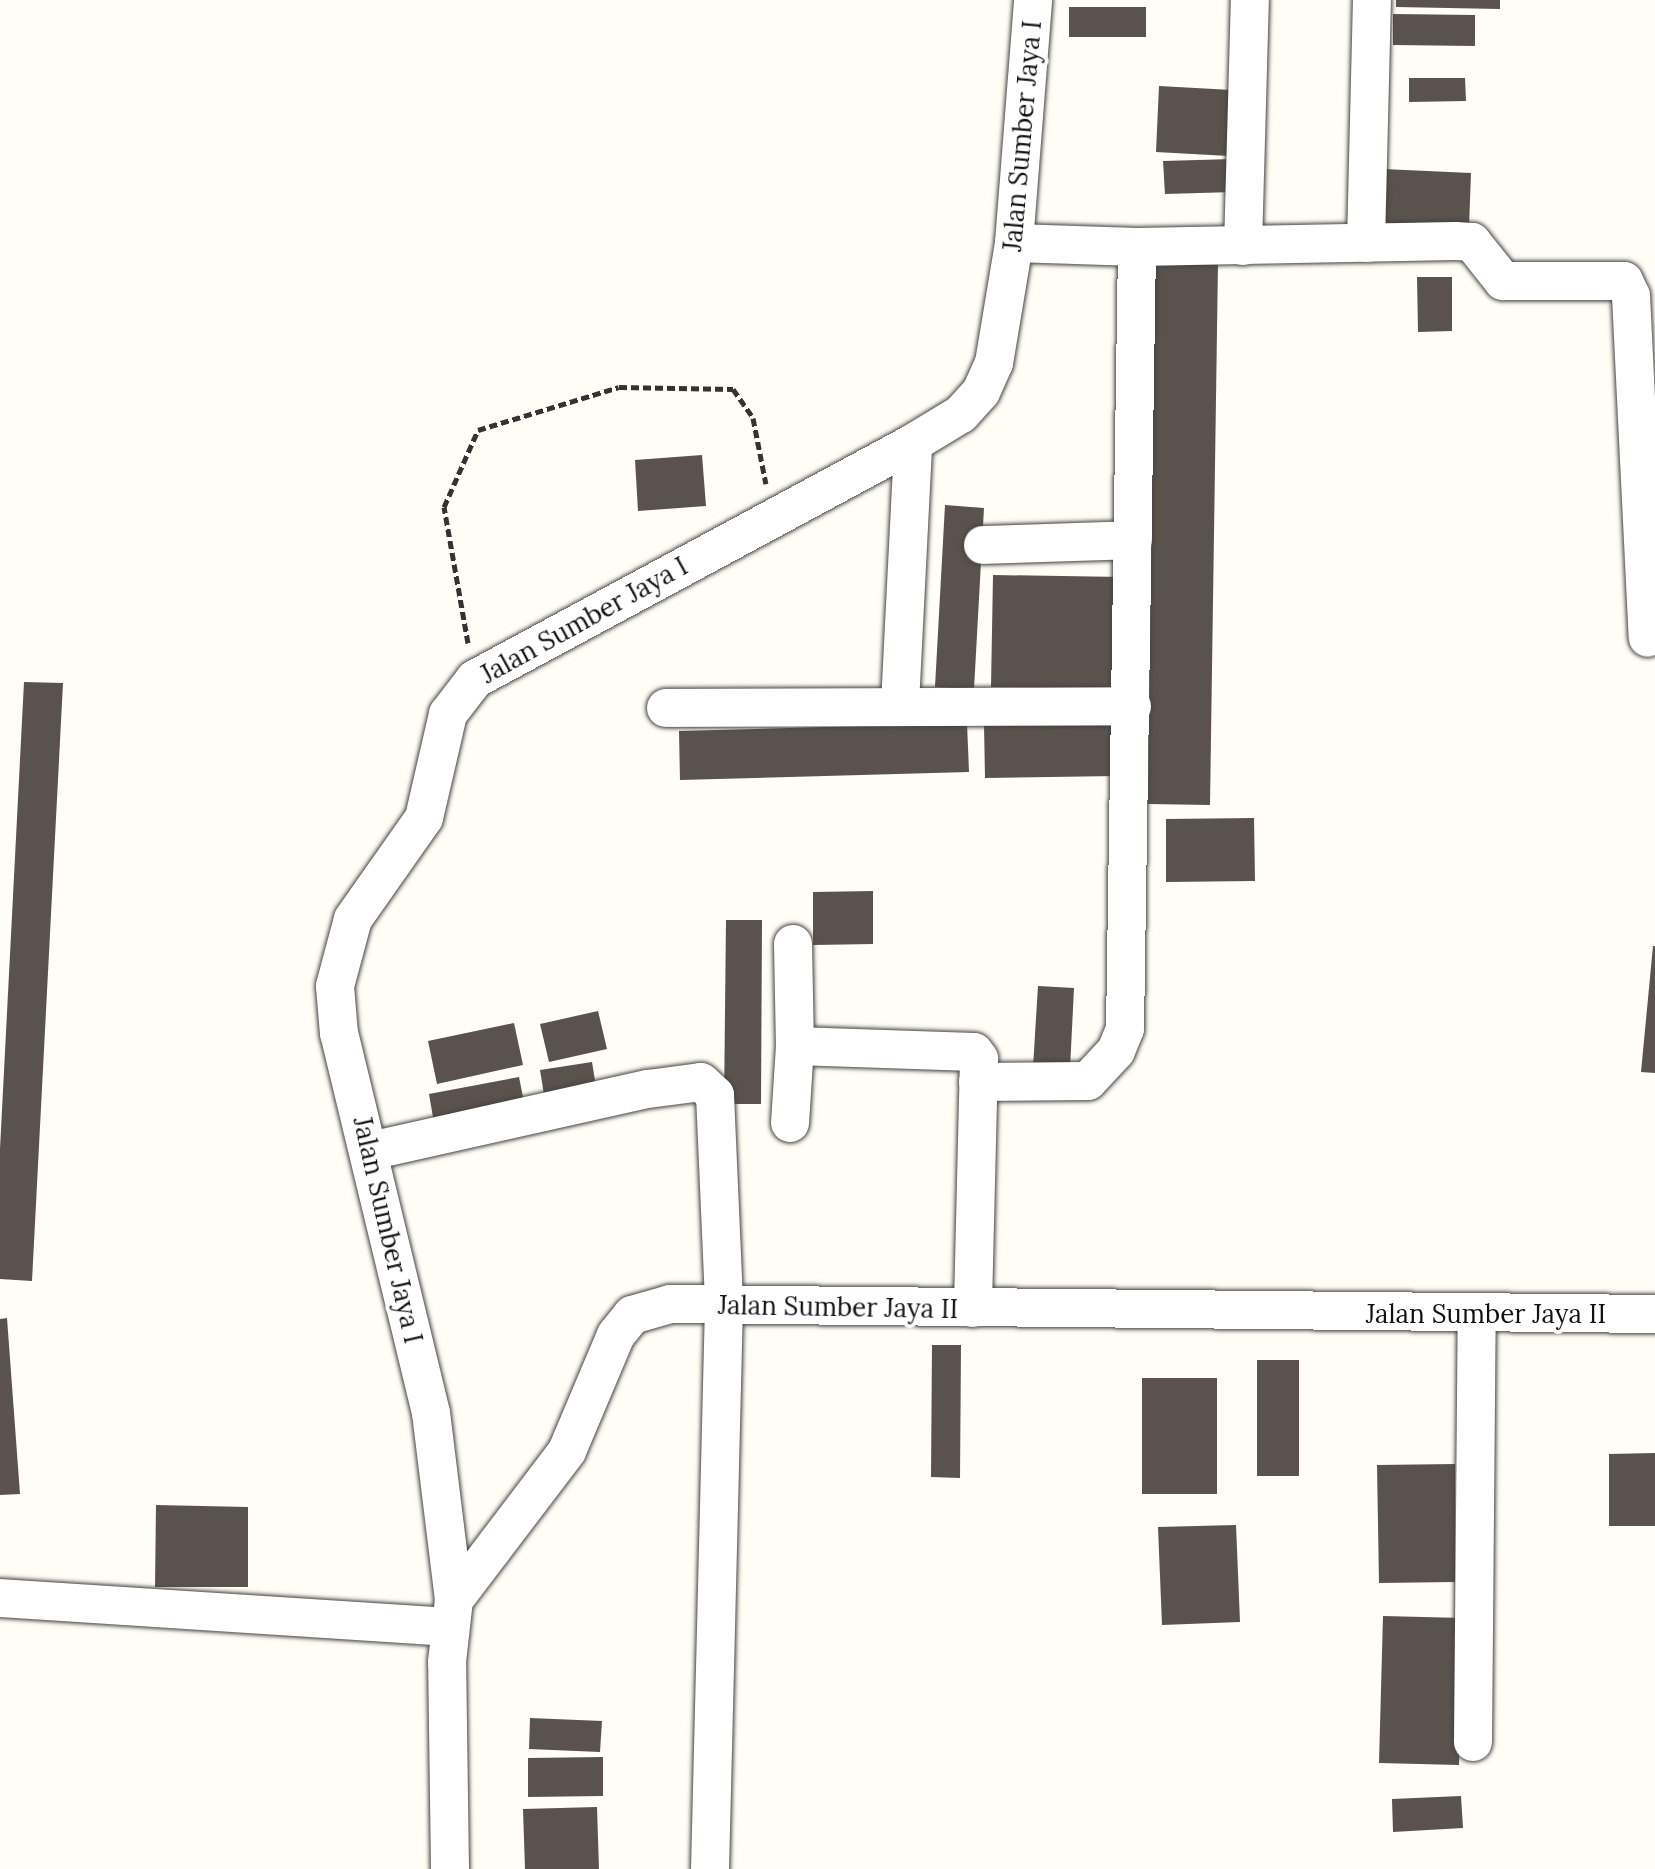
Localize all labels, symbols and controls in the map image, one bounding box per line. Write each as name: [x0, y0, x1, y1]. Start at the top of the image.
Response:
street label: Jalan Sumber Jaya I: [996, 19, 1048, 253]
street label: Jalan Sumber Jaya I: [475, 550, 693, 690]
street label: Jalan Sumber Jaya I: [347, 1114, 429, 1346]
street label: Jalan Sumber Jaya II: [718, 1289, 958, 1325]
street label: Jalan Sumber Jaya II: [1366, 1298, 1606, 1330]

